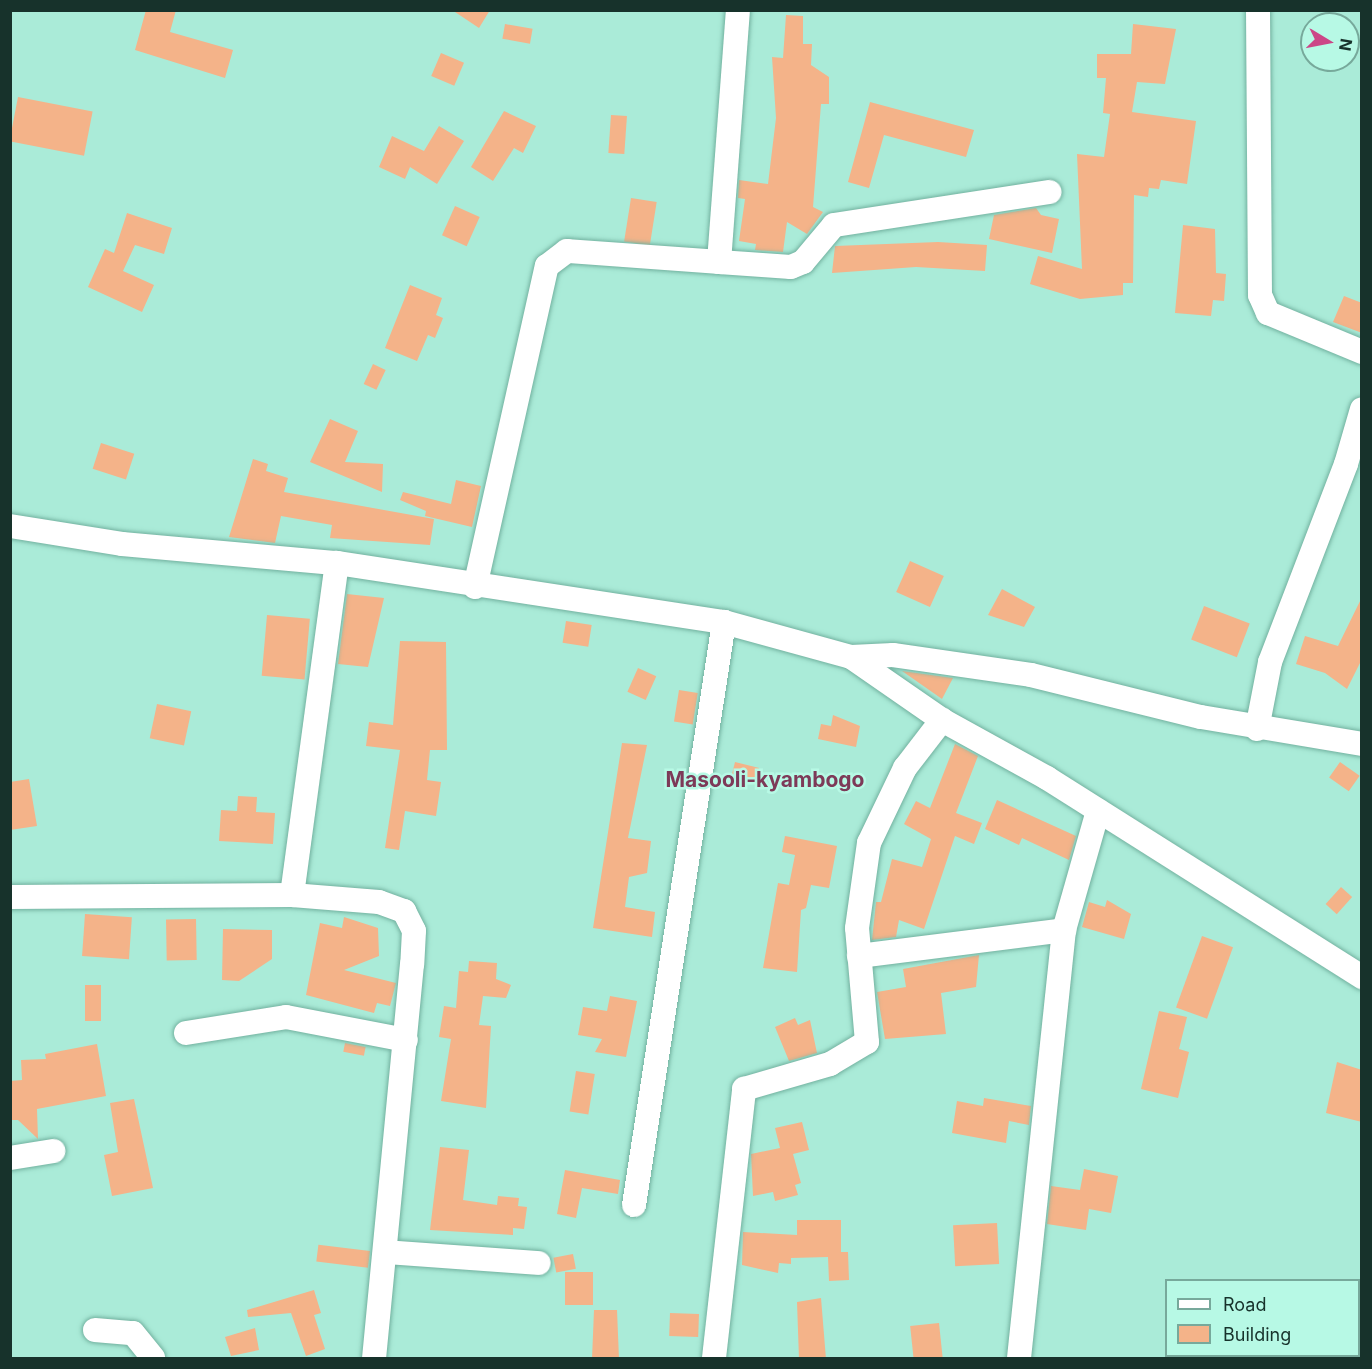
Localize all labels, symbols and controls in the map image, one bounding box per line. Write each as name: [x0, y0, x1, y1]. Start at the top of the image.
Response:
north arrow: [1300, 12, 1360, 72]
text: N: [1335, 37, 1357, 53]
district label: Masooli-kyambogo: [666, 767, 864, 793]
legend: [1165, 1279, 1360, 1357]
text: Road: [1223, 1294, 1266, 1315]
text: Building: [1223, 1324, 1291, 1345]

